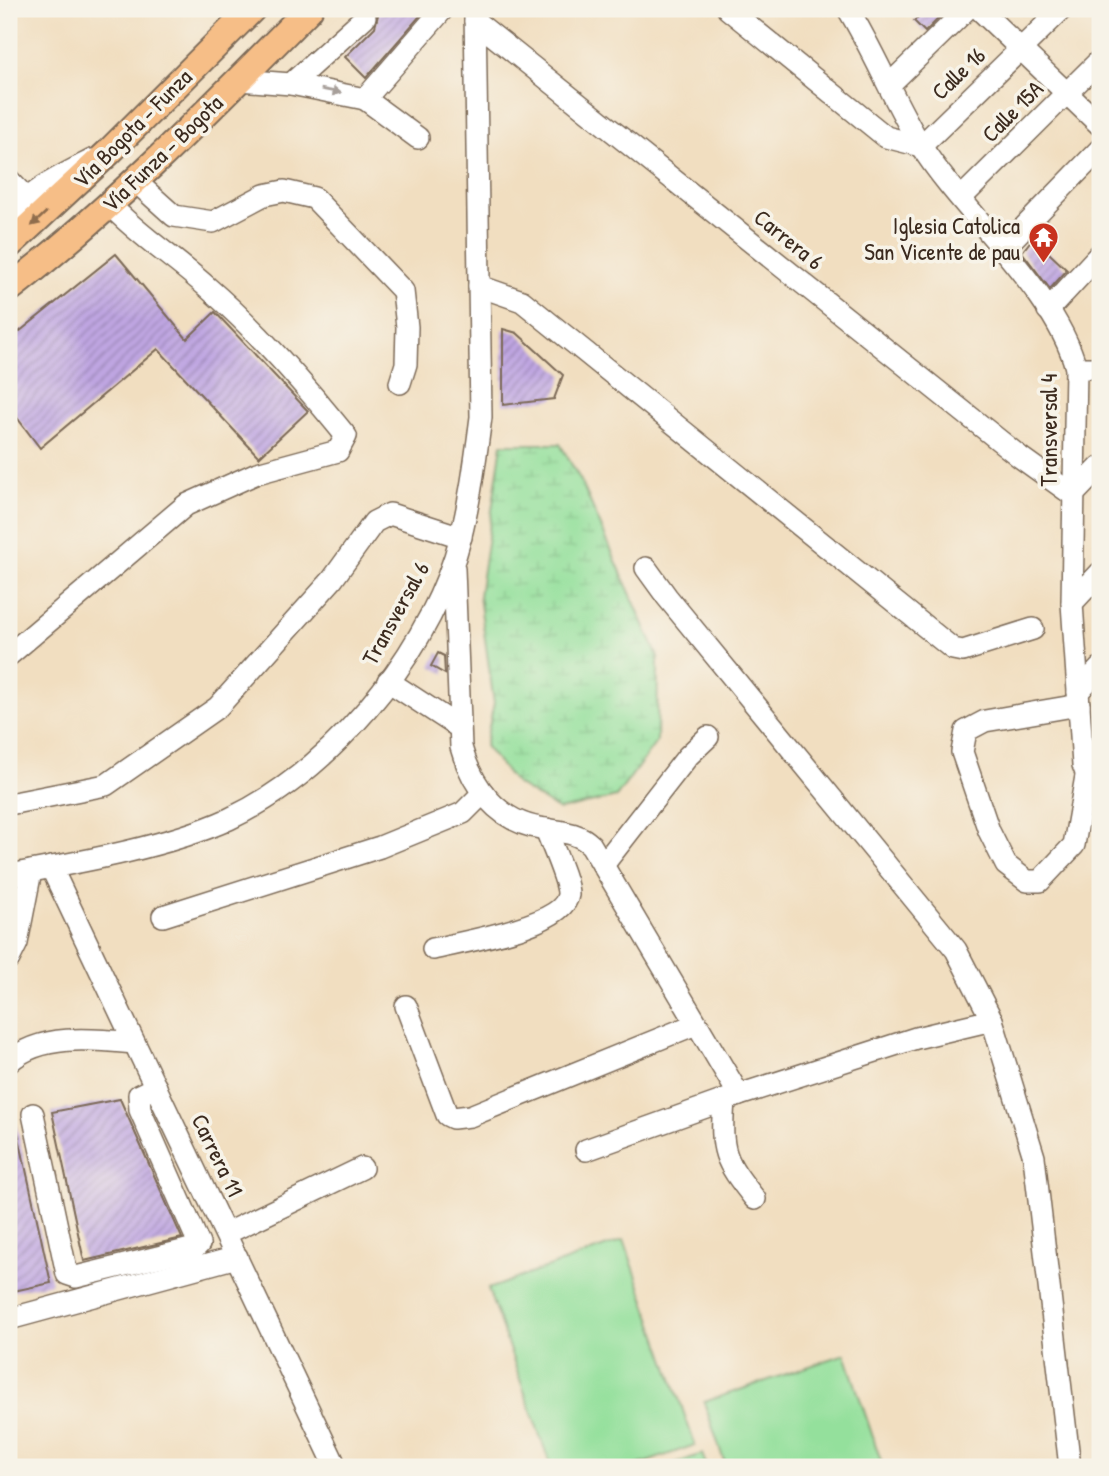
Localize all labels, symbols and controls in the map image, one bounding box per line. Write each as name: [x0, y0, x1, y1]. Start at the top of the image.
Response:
street label: Calle 16: [924, 40, 992, 106]
street label: Vía Bogota - Funza: [66, 62, 198, 194]
street label: Calle 15A: [974, 73, 1050, 149]
one-way arrow: [320, 86, 342, 97]
street label: Vía Funza - Bogota: [95, 87, 229, 219]
street label: Carrera 6: [748, 202, 830, 276]
one-way arrow: [31, 210, 48, 226]
place label: Iglesia Catolica San Vicente de pau: [864, 210, 1020, 267]
temple icon: Iglesia Catolica San Vicente de pau: [1026, 221, 1060, 265]
street label: Transversal 4: [1033, 374, 1064, 487]
street label: Transversal 6: [354, 556, 436, 670]
street label: Carrera 11: [185, 1109, 251, 1201]

